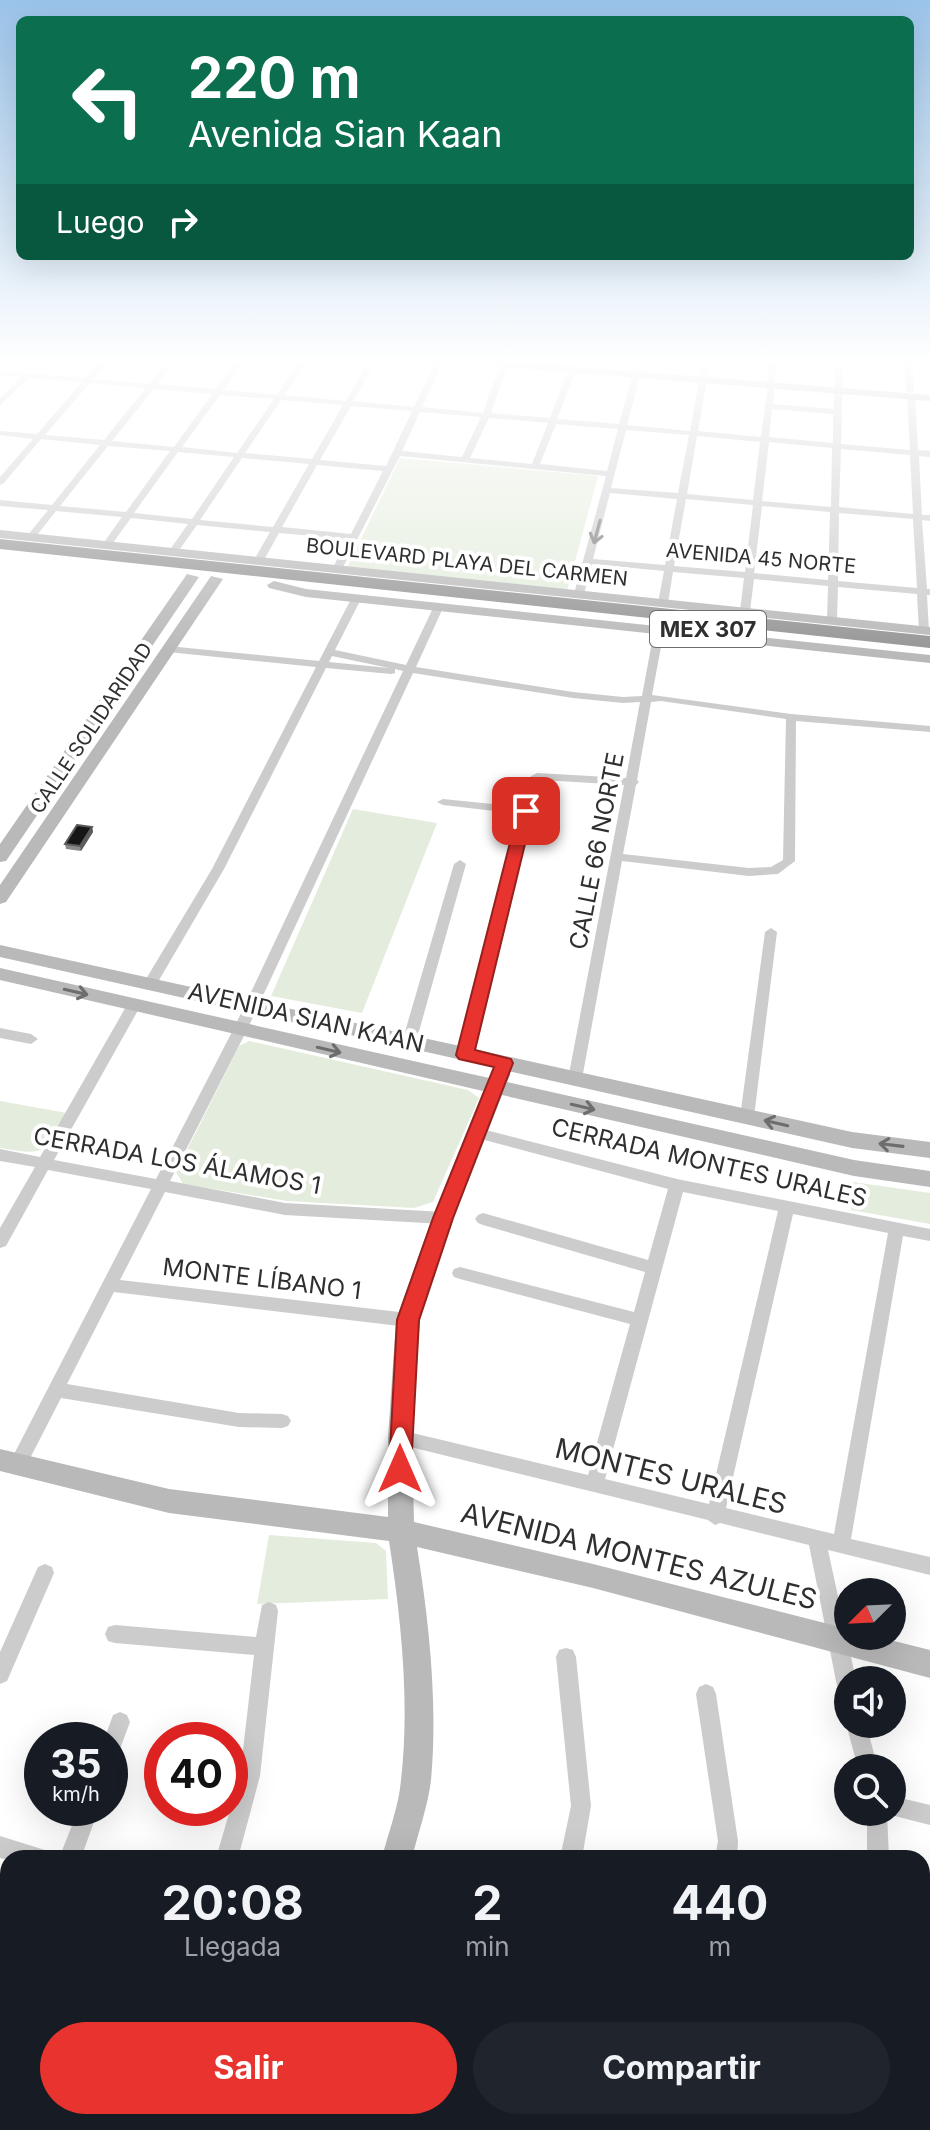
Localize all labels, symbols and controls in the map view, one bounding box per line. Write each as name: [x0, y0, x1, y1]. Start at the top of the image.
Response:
text: 220 m: [188, 44, 361, 112]
icon: left: [56, 48, 160, 152]
text: Avenida Sian Kaan: [188, 112, 503, 156]
icon: right: [161, 200, 205, 244]
text: Luego: [56, 204, 145, 240]
one-way arrow: [588, 518, 603, 544]
street label: BOULEVARD PLAYA DEL CARMEN: [305, 533, 629, 591]
street label: AVENIDA 45 NORTE: [665, 538, 857, 578]
road number: MEX 307: [650, 611, 766, 647]
street label: CALLE SOLIDARIDAD: [25, 638, 157, 818]
street label: CALLE 66 NORTE: [563, 750, 630, 952]
pin: [492, 777, 560, 845]
icon: arrive: [504, 789, 548, 833]
street label: AVENIDA SIAN KAAN: [185, 976, 427, 1059]
one-way arrow: [63, 985, 88, 1000]
one-way arrow: [316, 1043, 342, 1058]
one-way arrow: [570, 1100, 595, 1115]
street label: CERRADA MONTES URALES: [549, 1112, 870, 1213]
one-way arrow: [764, 1115, 789, 1130]
street label: CERRADA LOS ÁLAMOS 1: [31, 1120, 323, 1200]
one-way arrow: [879, 1137, 904, 1152]
street label: MONTE LÍBANO 1: [161, 1251, 363, 1305]
position arrow: [358, 1427, 442, 1511]
street label: MONTES URALES: [552, 1431, 790, 1521]
street label: AVENIDA MONTES AZULES: [458, 1495, 820, 1617]
north arrow: [834, 1578, 906, 1650]
map controls: [834, 1578, 906, 1826]
button: sound: [834, 1666, 906, 1738]
speed limit sign: 40: [144, 1722, 248, 1826]
text: 35: [50, 1739, 102, 1788]
button: search: [834, 1754, 906, 1826]
text: km/h: [52, 1782, 100, 1806]
text: 20:08: [162, 1873, 304, 1932]
text: 2: [472, 1873, 503, 1932]
text: 440: [671, 1873, 768, 1932]
text: Llegada: [184, 1931, 281, 1962]
text: min: [465, 1931, 510, 1962]
text: m: [708, 1931, 731, 1962]
button: Salir: [40, 2022, 457, 2114]
button: Compartir: [473, 2022, 890, 2114]

